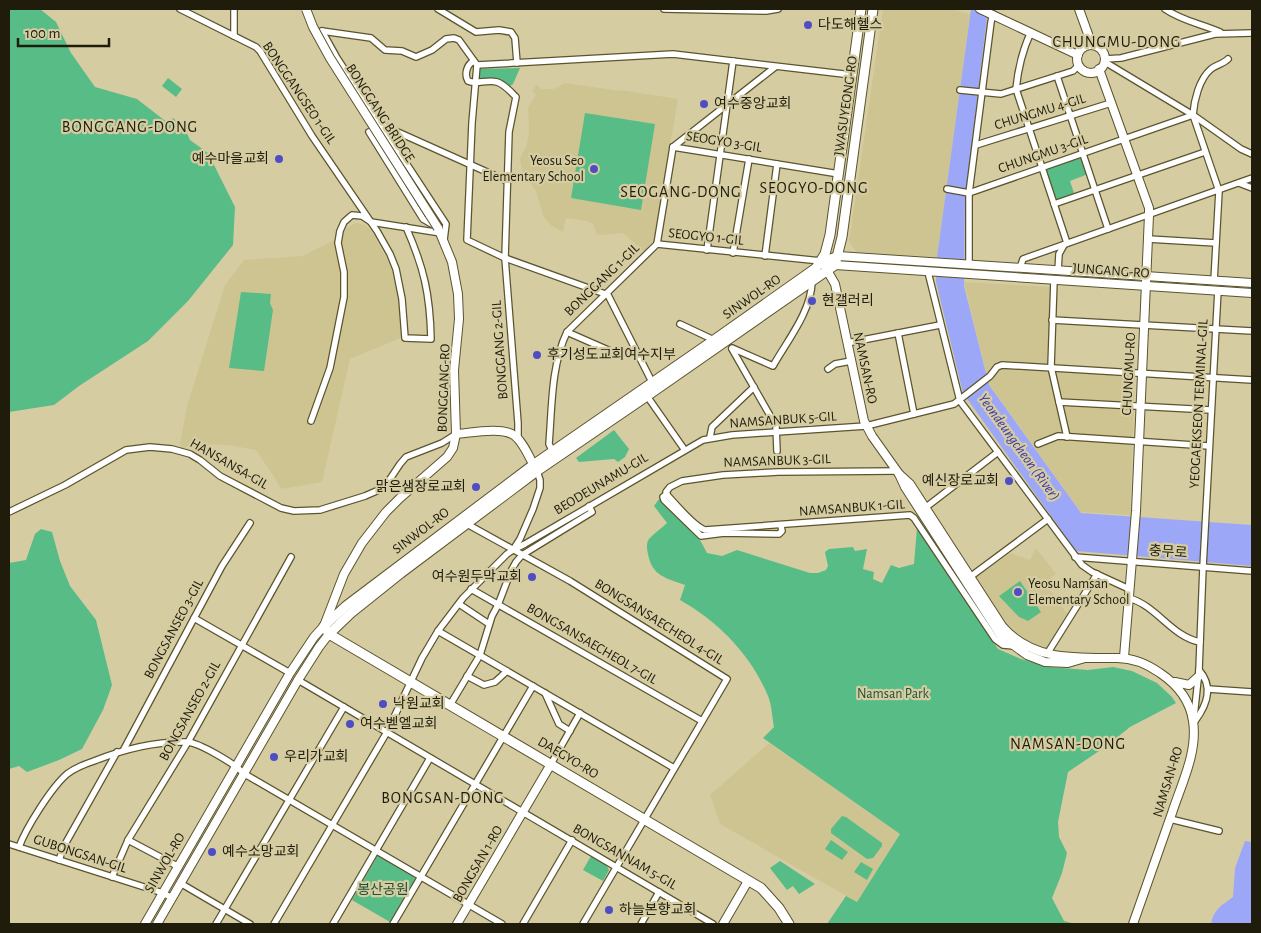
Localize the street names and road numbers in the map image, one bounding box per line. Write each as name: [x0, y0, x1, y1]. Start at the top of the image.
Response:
street label: BONGGANGSEO 1-GIL: [260, 39, 338, 147]
street label: JWASUYEONG-RO: [832, 55, 860, 157]
street label: BONGGANG BRIDGE: [343, 61, 417, 165]
street label: CHUNGMU 4-GIL: [993, 91, 1087, 133]
street label: SEOGYO 3-GIL: [685, 129, 763, 155]
street label: CHUNGMU 3-GIL: [997, 132, 1090, 176]
street label: SEOGYO 1-GIL: [668, 226, 745, 248]
street label: BONGGANG 1-GIL: [562, 241, 642, 319]
street label: JUNGANG-RO: [1072, 261, 1150, 281]
street label: SINWOL-RO: [721, 272, 784, 322]
street label: BONGGANG 2-GIL: [490, 300, 510, 400]
street label: YEOGAEKSEON TERMINAL-GIL: [1188, 319, 1210, 489]
street label: NAMSAN-RO: [851, 331, 879, 405]
street label: CHUNGMU-RO: [1120, 332, 1138, 416]
street label: BONGGANG-RO: [435, 343, 453, 433]
street label: NAMSANBUK 5-GIL: [729, 409, 837, 431]
street label: HANSANSA-GIL: [187, 436, 271, 492]
street label: BEODEUNAMU-GIL: [552, 450, 651, 518]
street label: NAMSANBUK 3-GIL: [723, 452, 831, 470]
street label: NAMSANBUK 1-GIL: [798, 497, 906, 519]
street label: SINWOL-RO: [390, 505, 452, 557]
street label: 충무로: [1148, 543, 1188, 560]
street label: BONGSANSEO 3-GIL: [142, 577, 206, 681]
street label: BONGSANSAECHEOL 4-GIL: [592, 577, 726, 668]
street label: BONGSANSAECHEOL 7-GIL: [524, 601, 660, 687]
street label: BONGSANSEO 2-GIL: [157, 659, 223, 763]
street label: DAEGYO-RO: [535, 734, 601, 782]
street label: NAMSAN-RO: [1151, 745, 1185, 819]
street label: BONGSANNAM 5-GIL: [571, 822, 680, 893]
street label: BONGSAN 1-RO: [450, 823, 506, 905]
street label: SINWOL-RO: [142, 830, 188, 896]
street label: GUBONGSAN-GIL: [32, 832, 129, 876]

